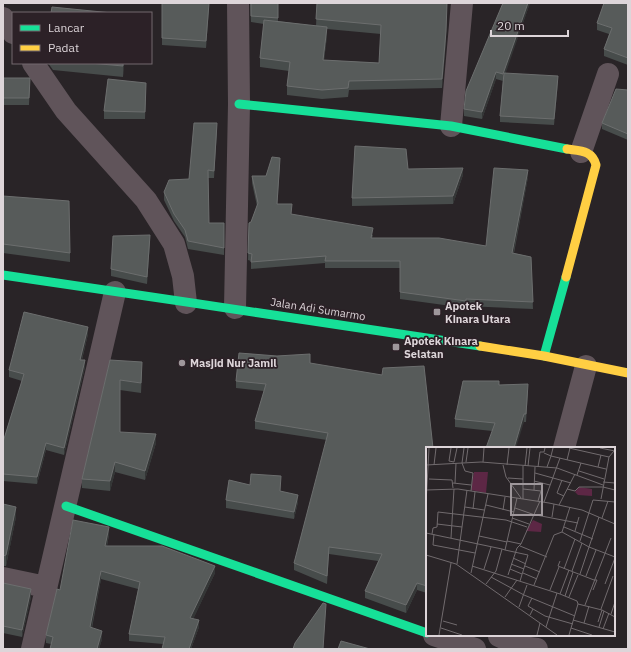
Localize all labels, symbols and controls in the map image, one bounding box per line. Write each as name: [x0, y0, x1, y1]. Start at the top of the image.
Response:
legend: [12, 12, 152, 64]
scale bar: [491, 12, 568, 38]
text: 20 m: [497, 18, 525, 33]
text: Lancar: [48, 20, 85, 35]
text: Padat: [48, 40, 79, 55]
street label: Jalan Adi Sumarmo: [270, 295, 366, 323]
place label: Apotek Kinara Utara: [445, 299, 510, 326]
marker: Apotek Kinara Utara: [432, 307, 442, 317]
place label: Apotek Kinara Selatan: [404, 334, 478, 361]
marker: Apotek Kinara Selatan: [391, 342, 401, 352]
place label: Masjid Nur Jamil: [190, 356, 277, 370]
marker: Masjid Nur Jamil: [177, 358, 187, 368]
inset map: [426, 447, 615, 636]

